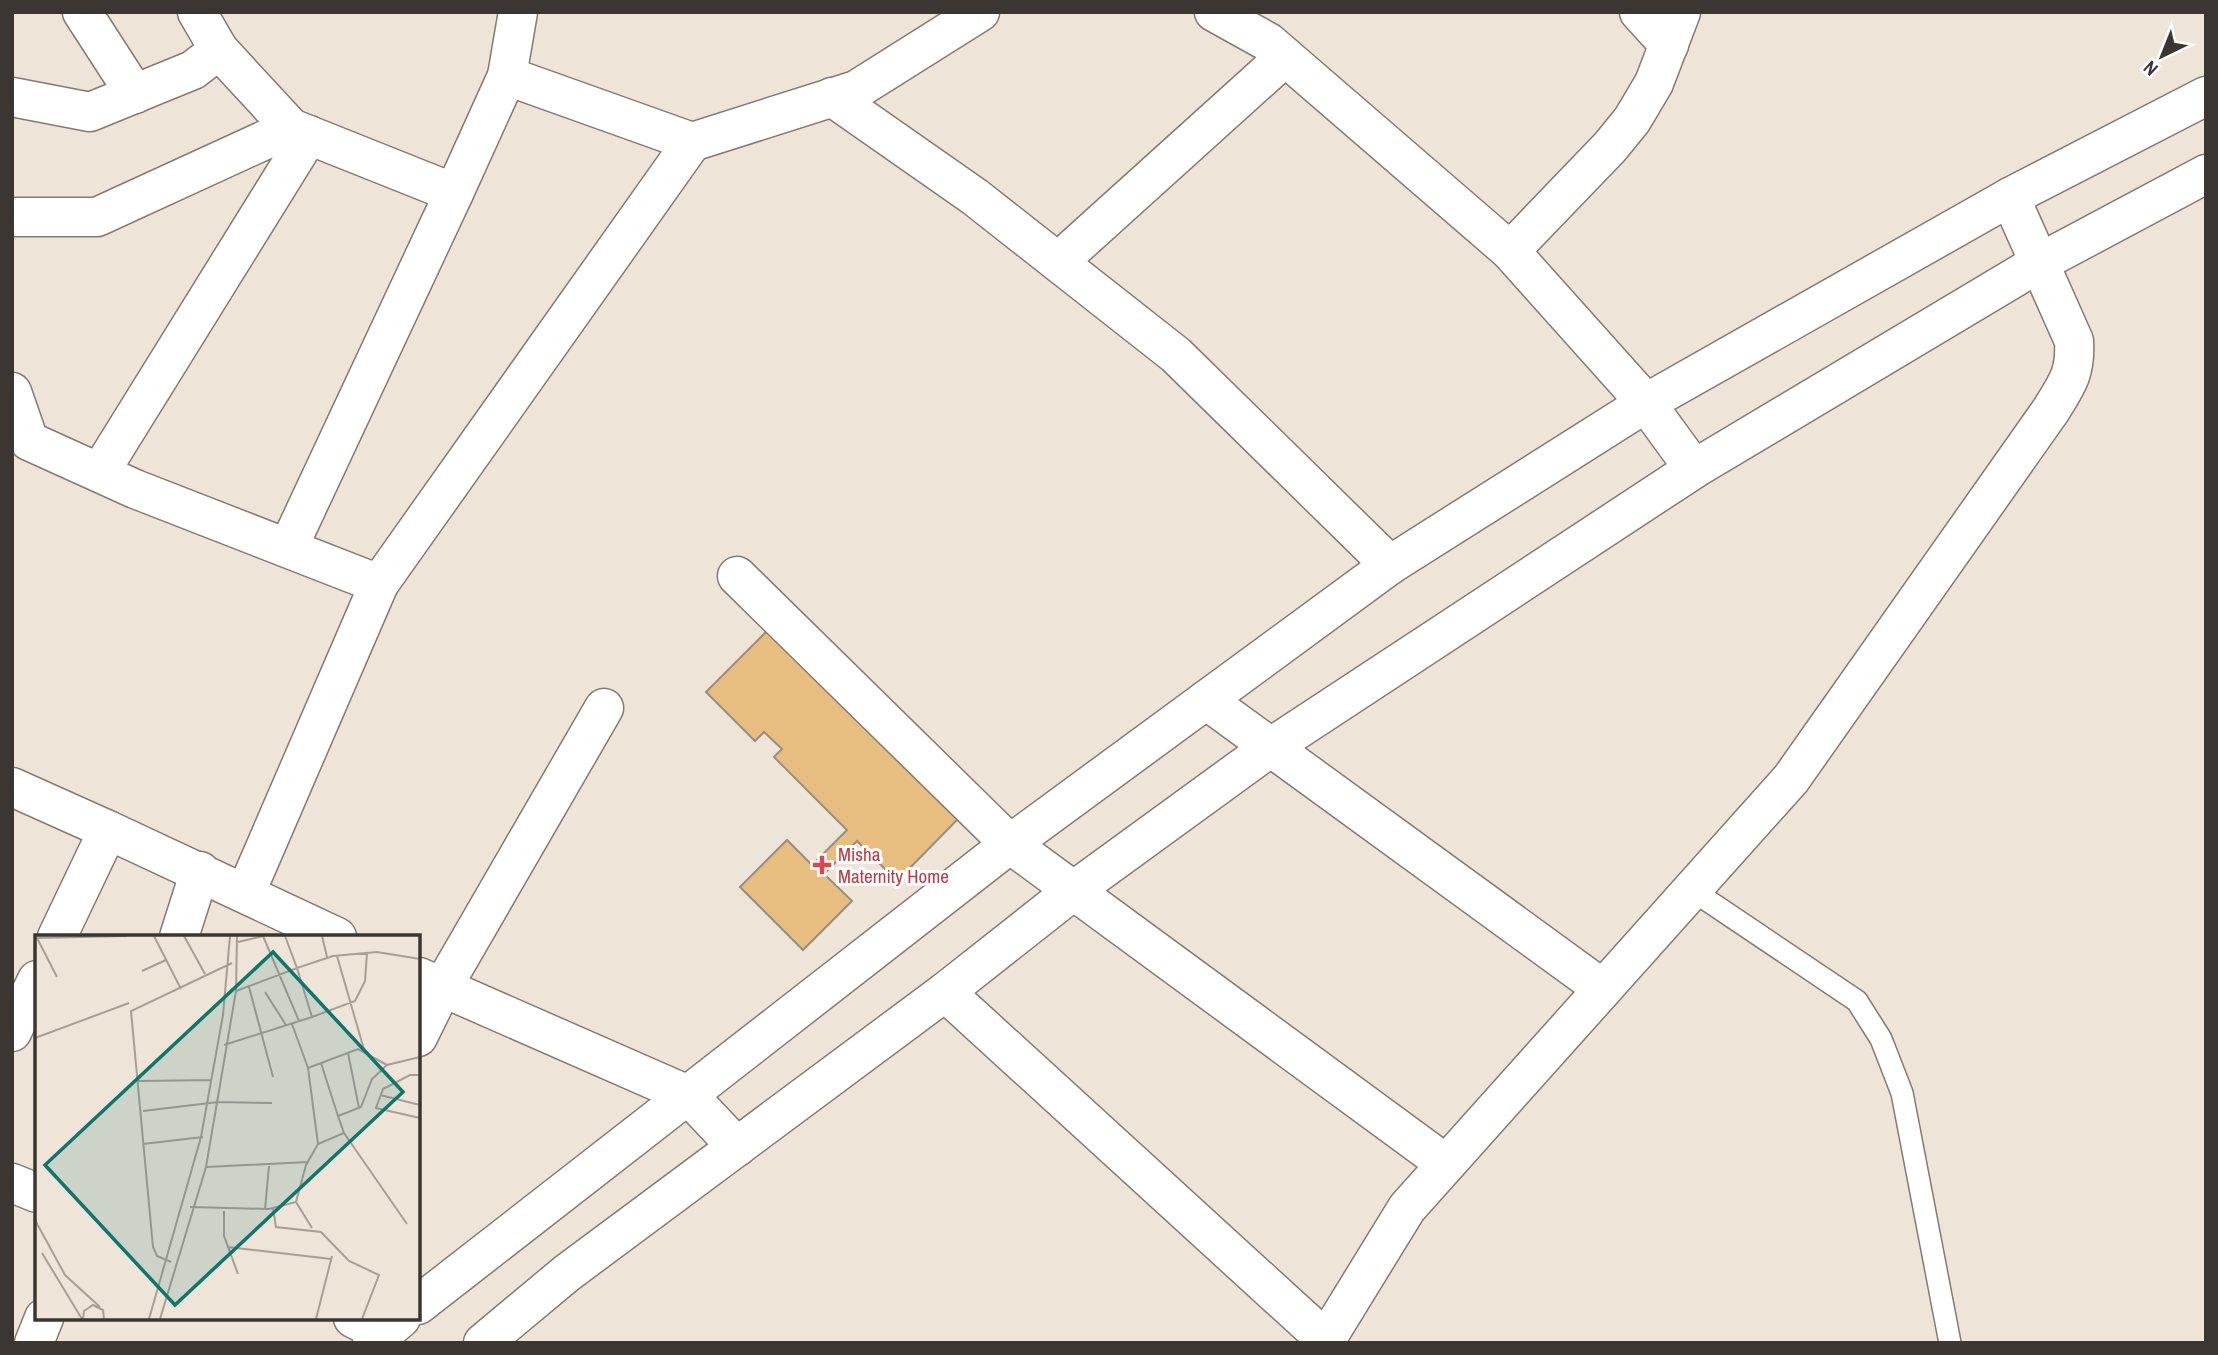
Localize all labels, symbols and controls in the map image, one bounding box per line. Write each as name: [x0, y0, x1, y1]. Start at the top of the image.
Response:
north arrow: [2127, 21, 2197, 91]
text: N: [2137, 55, 2163, 82]
place label: Misha Maternity Home: [838, 841, 949, 889]
marker: Misha Maternity Home: [812, 855, 832, 875]
inset map: [35, 935, 420, 1320]

